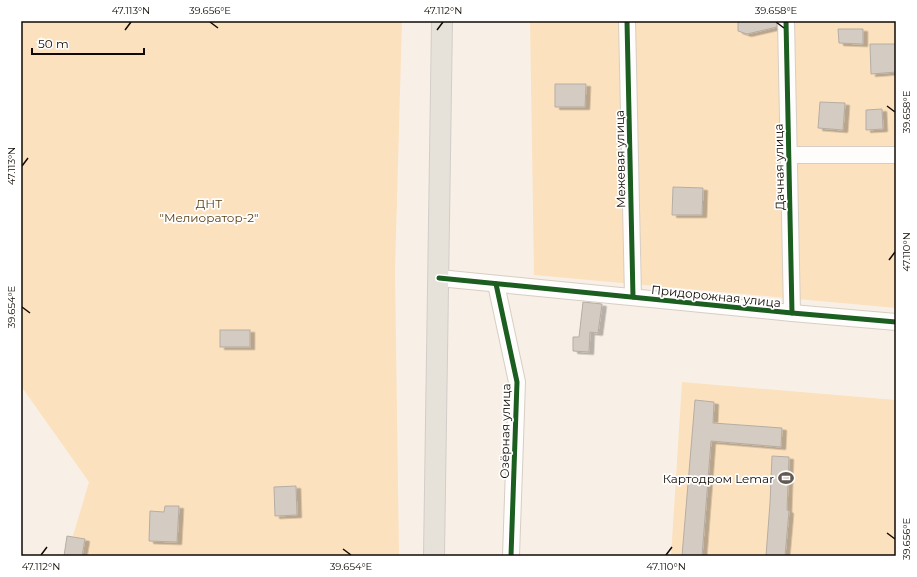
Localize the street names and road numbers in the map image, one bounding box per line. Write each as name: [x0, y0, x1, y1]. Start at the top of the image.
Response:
street label: Межевая улица: [612, 110, 628, 208]
street label: Дачная улица: [771, 124, 787, 210]
street label: Придорожная улица: [650, 282, 782, 310]
street label: Озёрная улица: [497, 383, 513, 479]

